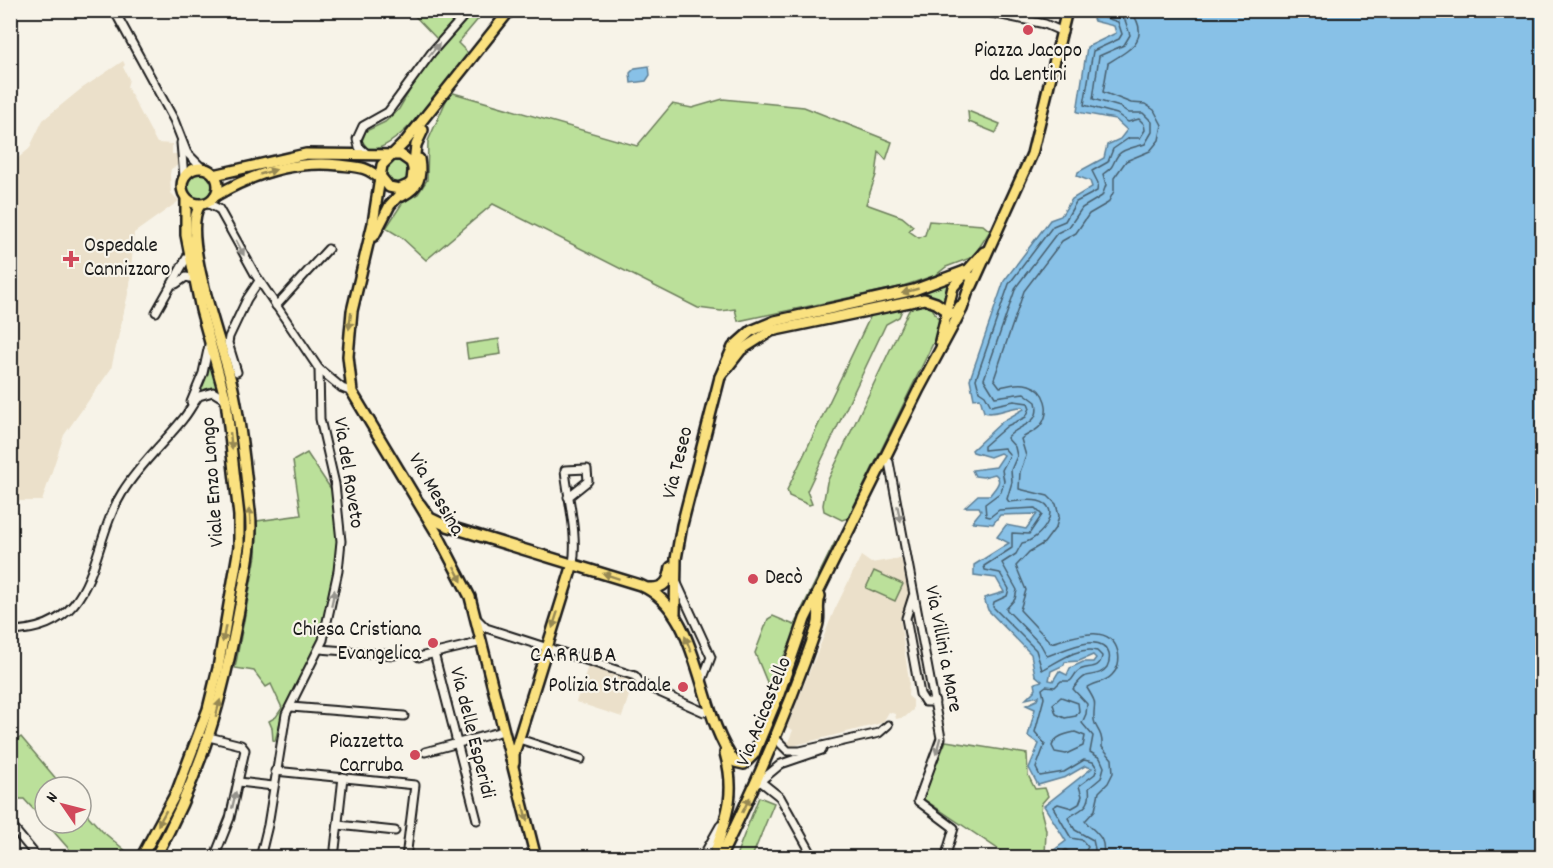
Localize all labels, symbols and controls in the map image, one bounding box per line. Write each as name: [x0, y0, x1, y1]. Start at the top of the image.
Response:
marker: Piazza Jacopo da Lentini: [1021, 23, 1035, 37]
place label: Piazza Jacopo da Lentini: [974, 37, 1082, 91]
one-way arrow: [427, 42, 440, 58]
one-way arrow: [259, 166, 277, 176]
place label: Ospedale Cannizzaro: [84, 232, 170, 286]
one-way arrow: [235, 240, 245, 257]
marker: Ospedale Cannizzaro: [62, 250, 80, 268]
one-way arrow: [901, 287, 919, 296]
one-way arrow: [346, 312, 355, 331]
street label: Via del Roveto: [323, 415, 371, 531]
street label: Viale Enzo Longo: [194, 416, 234, 548]
street label: Via Teseo: [656, 424, 702, 502]
one-way arrow: [226, 431, 236, 450]
street label: Via Messina: [399, 448, 471, 543]
one-way arrow: [895, 505, 905, 523]
one-way arrow: [245, 506, 255, 525]
place label: Decò: [765, 564, 803, 594]
one-way arrow: [453, 565, 463, 582]
one-way arrow: [602, 570, 620, 580]
marker: Decò: [746, 572, 760, 586]
street label: Via Villini a Mare: [915, 583, 969, 715]
one-way arrow: [328, 588, 338, 607]
one-way arrow: [550, 611, 559, 629]
place label: Chiesa Cristiana Evangelica: [293, 616, 422, 670]
one-way arrow: [219, 625, 228, 644]
one-way arrow: [683, 635, 693, 653]
marker: Chiesa Cristiana Evangelica: [426, 636, 440, 650]
district label: CARRUBA: [530, 641, 618, 672]
street label: Via Acicastello: [729, 653, 801, 771]
street label: Via delle Esperidi: [440, 664, 502, 802]
place label: Polizia Stradale: [548, 672, 671, 702]
marker: Polizia Stradale: [676, 680, 690, 694]
one-way arrow: [214, 698, 224, 717]
place label: Piazzetta Carruba: [329, 728, 404, 782]
one-way arrow: [933, 737, 943, 756]
marker: Piazzetta Carruba: [408, 748, 422, 762]
north arrow: [33, 775, 93, 835]
text: N: [41, 788, 65, 808]
one-way arrow: [230, 791, 240, 810]
one-way arrow: [740, 796, 750, 814]
one-way arrow: [521, 804, 531, 823]
one-way arrow: [157, 810, 167, 827]

